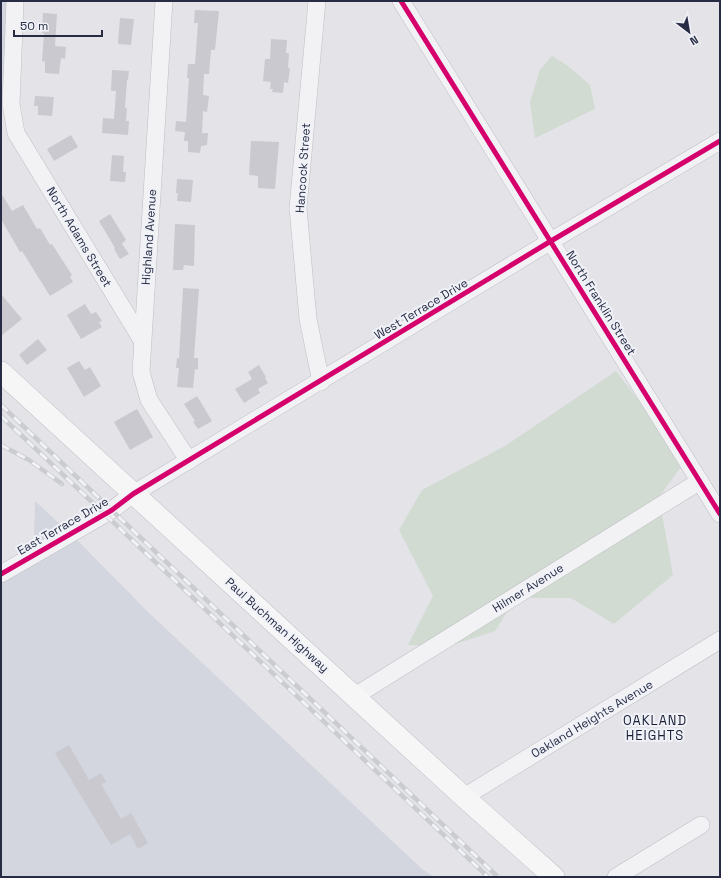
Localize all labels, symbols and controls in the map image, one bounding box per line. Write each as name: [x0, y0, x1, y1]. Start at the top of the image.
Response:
scale bar: [14, 12, 102, 38]
north arrow: [669, 12, 709, 52]
text: 50 m: [20, 18, 48, 34]
text: N: [687, 33, 701, 48]
street label: Hancock Street: [292, 122, 314, 214]
street label: North Adams Street: [43, 184, 115, 290]
street label: Highland Avenue: [138, 189, 160, 285]
street label: North Franklin Street: [562, 248, 640, 358]
street label: West Terrace Drive: [371, 275, 471, 343]
street label: East Terrace Drive: [15, 493, 111, 559]
street label: Hilmer Avenue: [489, 560, 567, 616]
street label: Paul Buchman Highway: [222, 574, 332, 676]
street label: Oakland Heights Avenue: [528, 676, 656, 762]
district label: OAKLAND HEIGHTS: [623, 712, 687, 744]

